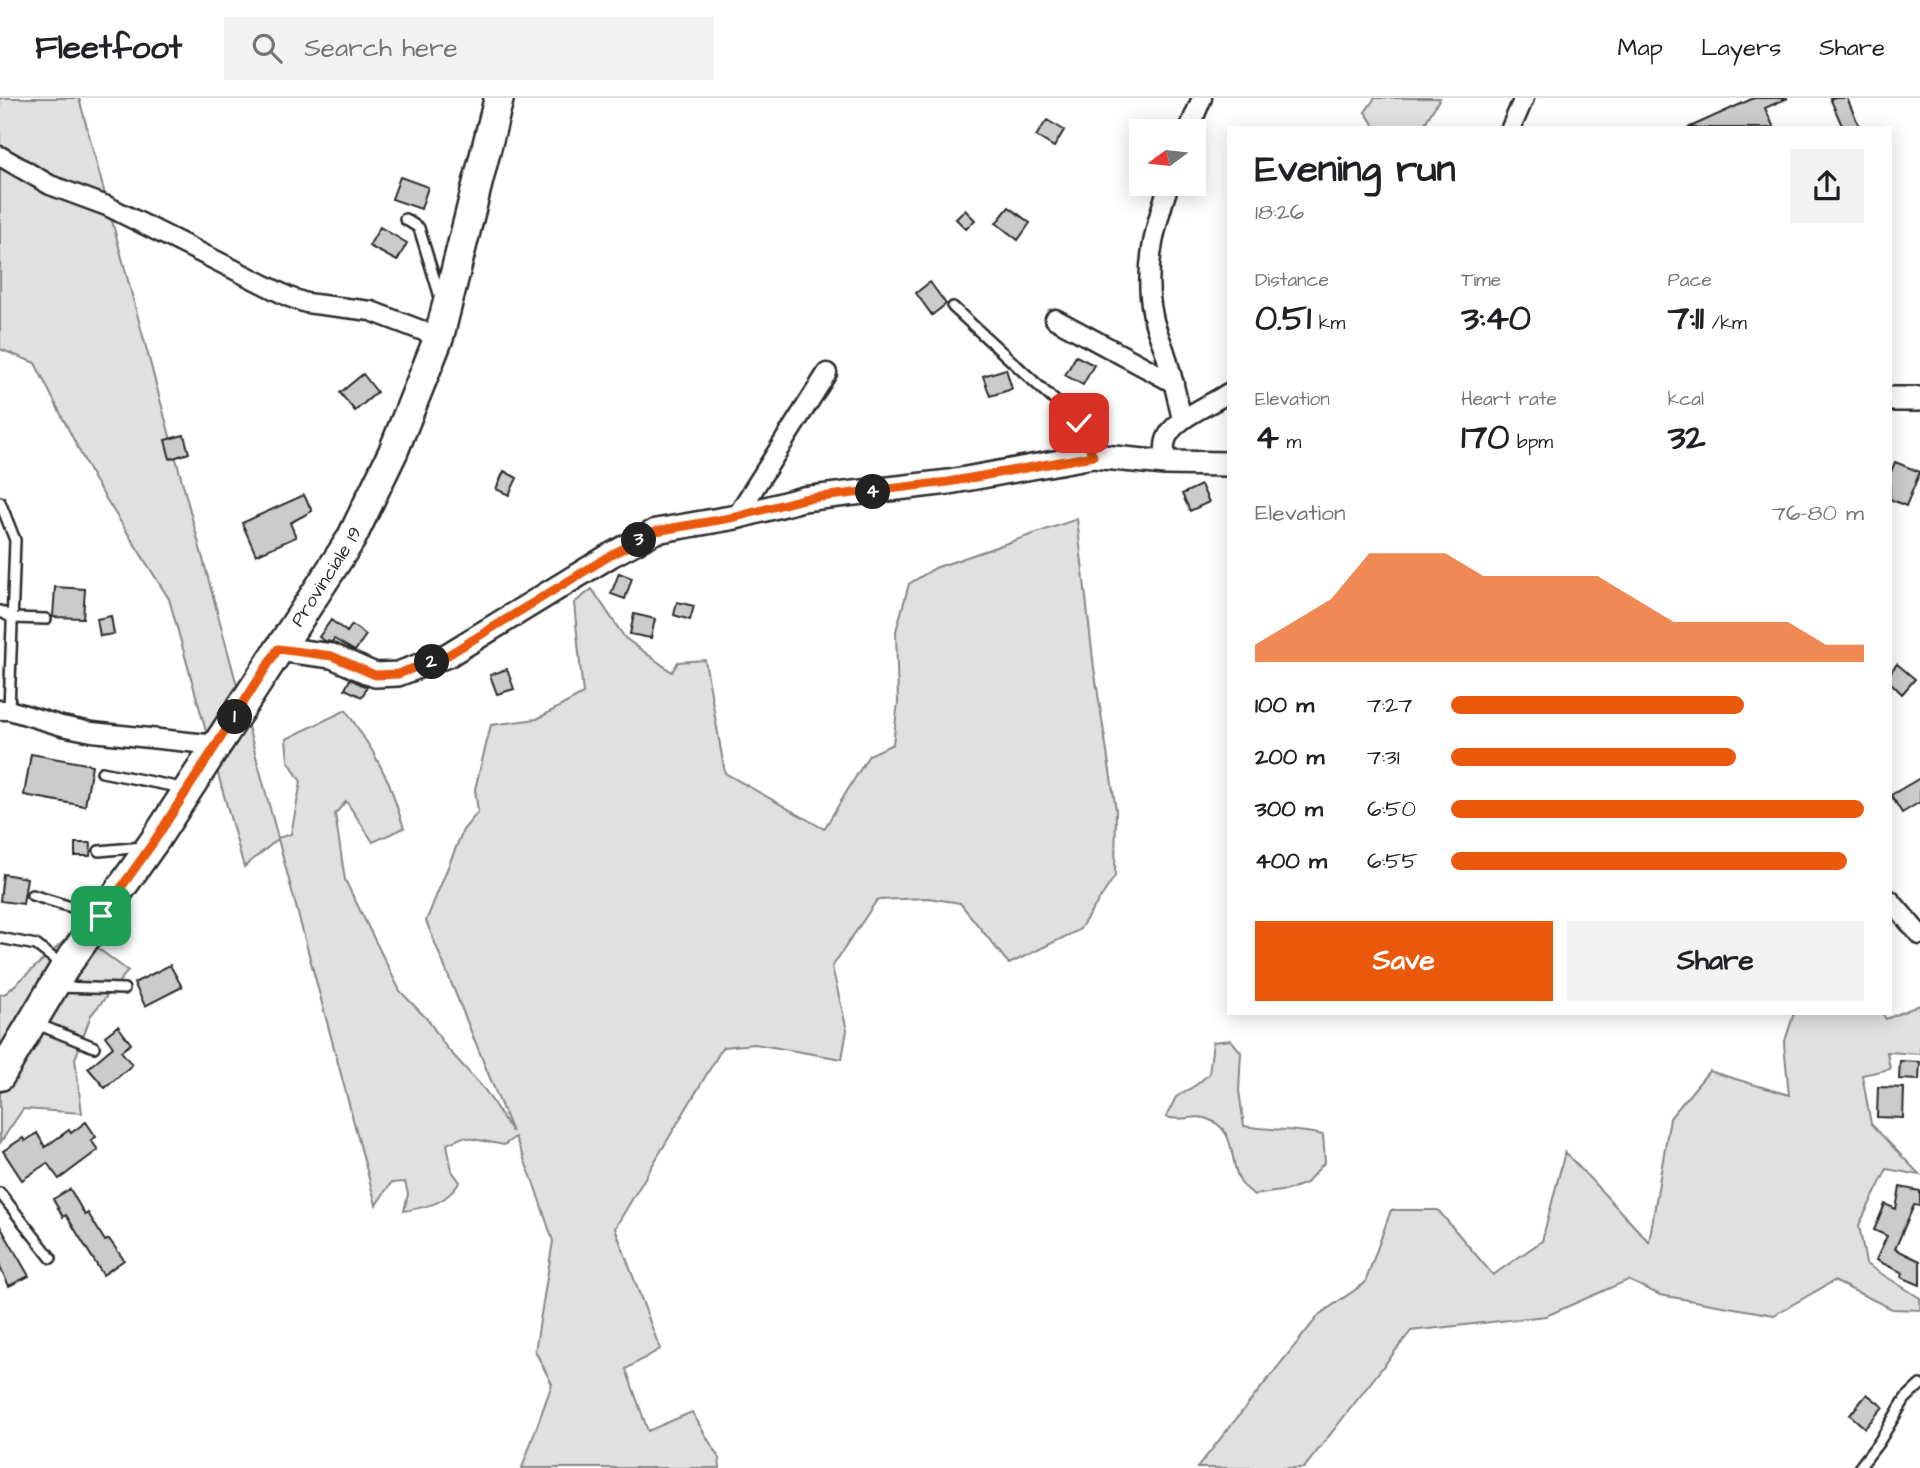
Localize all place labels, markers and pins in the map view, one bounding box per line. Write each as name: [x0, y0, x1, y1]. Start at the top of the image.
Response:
pin: [1049, 393, 1109, 453]
pin: 4: [856, 474, 890, 510]
pin: 3: [622, 522, 656, 558]
pin: 2: [414, 644, 450, 680]
pin: 1: [218, 700, 252, 734]
pin: [71, 886, 131, 946]

